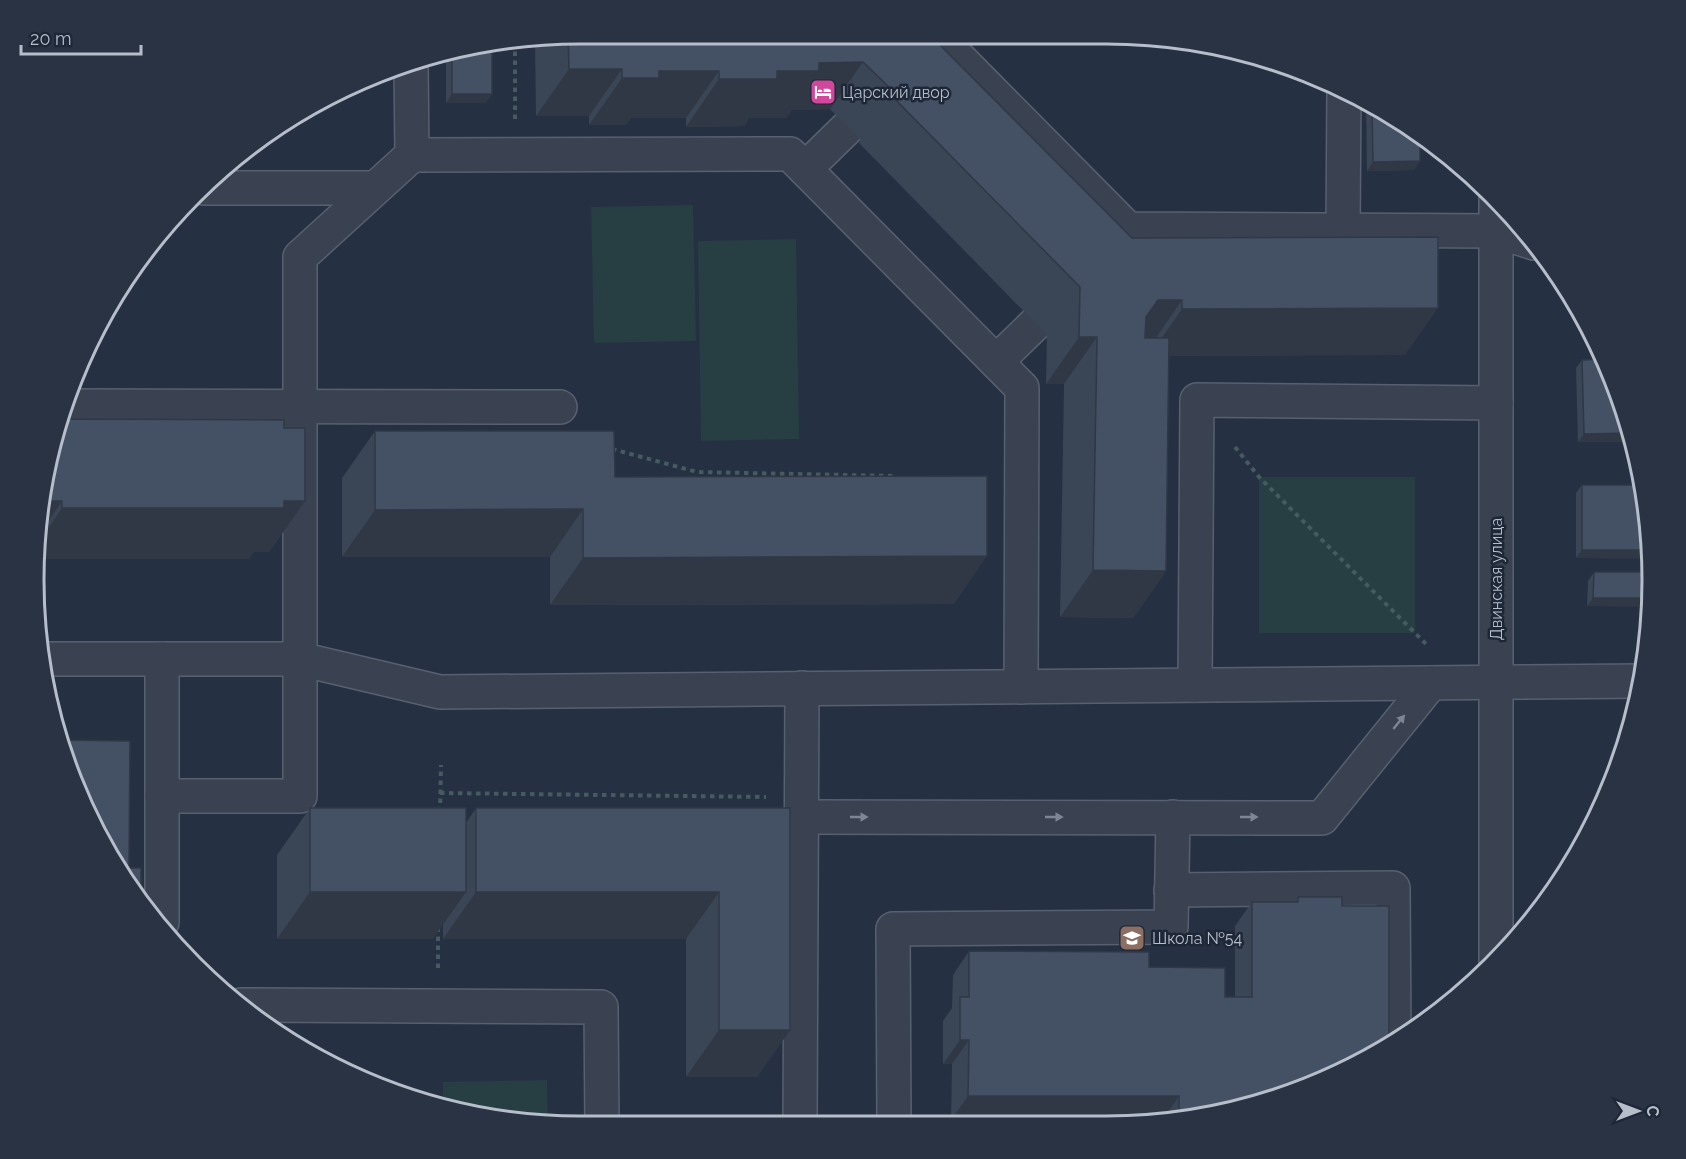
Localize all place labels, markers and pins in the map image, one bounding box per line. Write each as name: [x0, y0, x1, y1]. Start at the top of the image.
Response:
hotel icon: Царский двор: [808, 77, 838, 107]
place label: Царский двор: [842, 83, 950, 102]
school or university icon: Школа №54: [1117, 923, 1147, 953]
place label: Школа №54: [1152, 929, 1242, 948]

